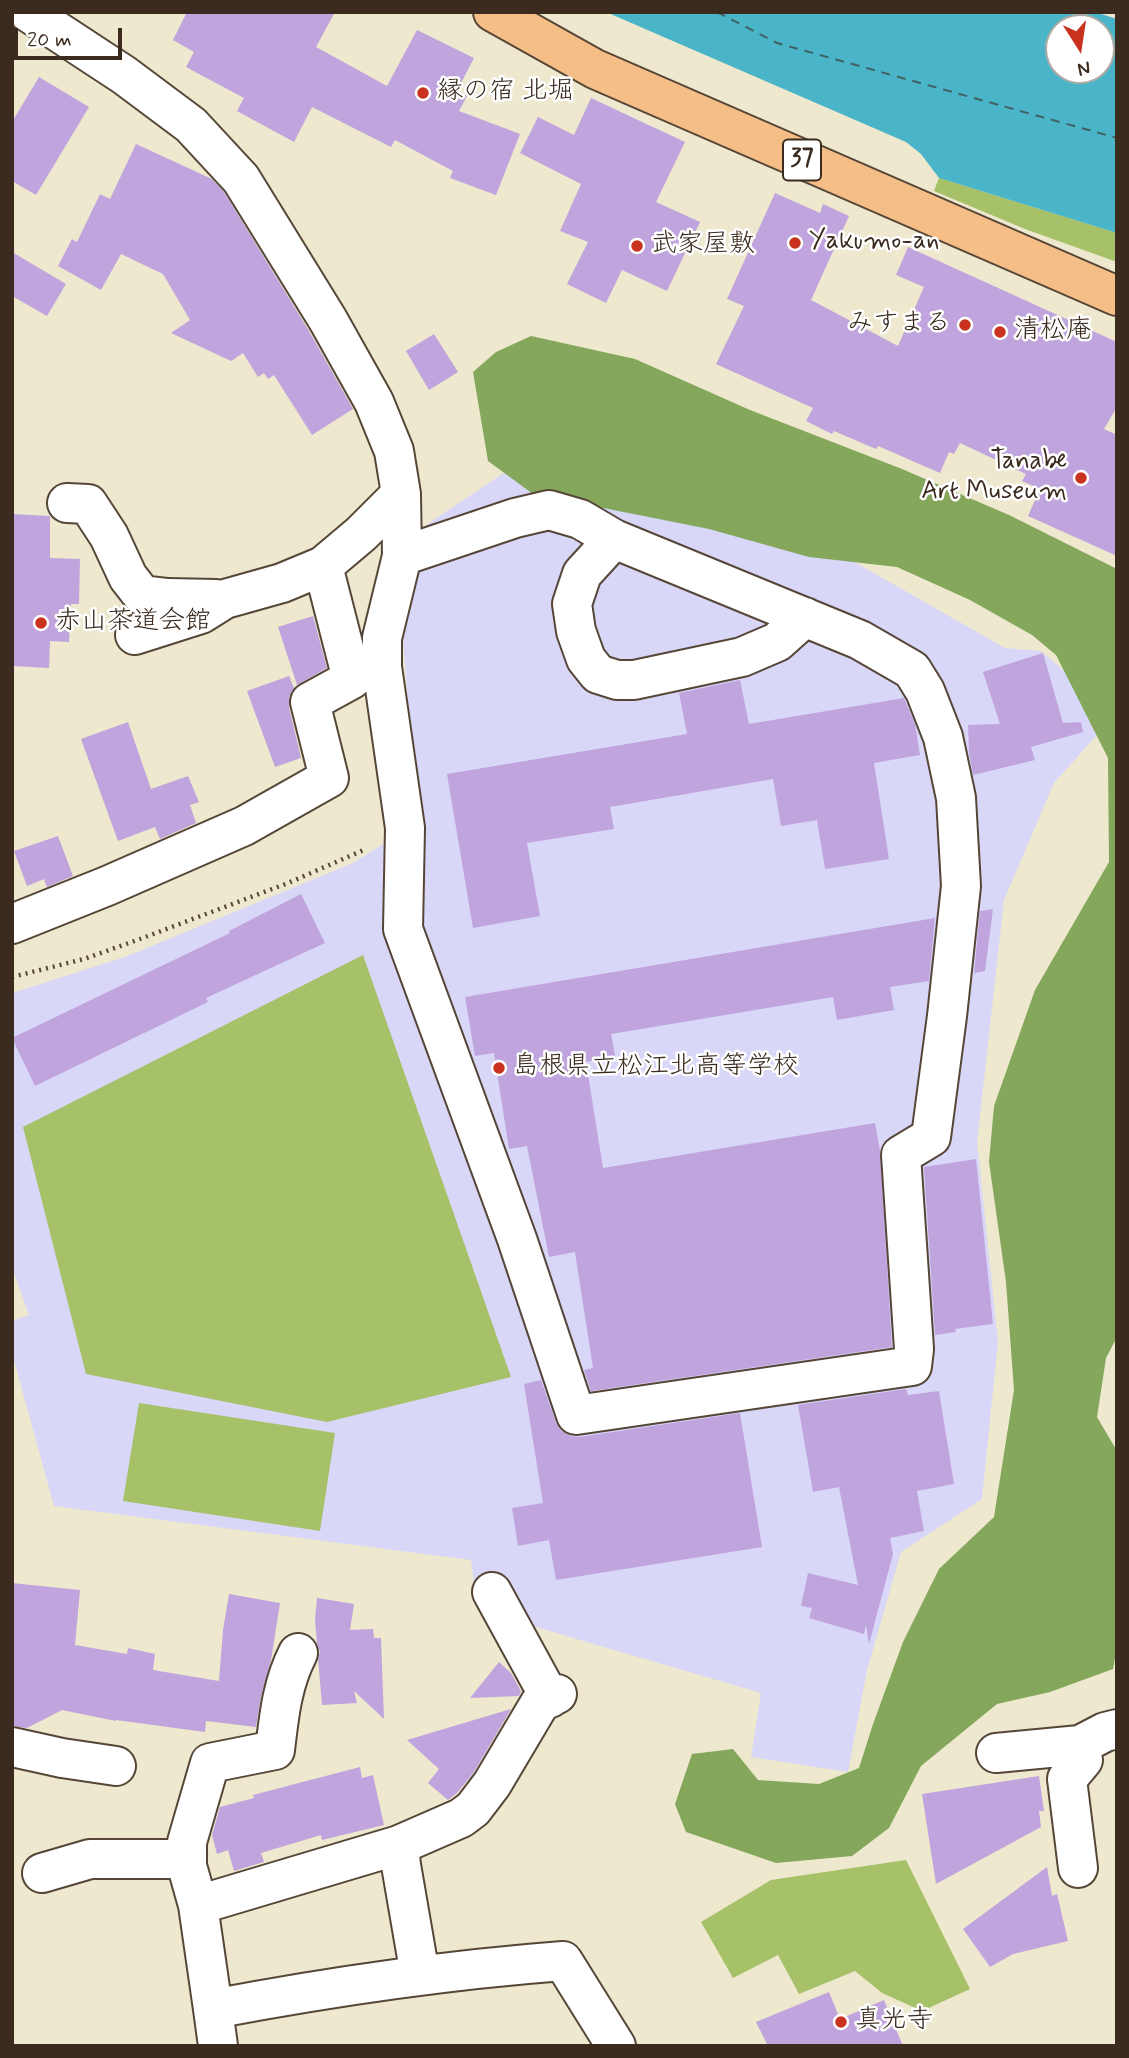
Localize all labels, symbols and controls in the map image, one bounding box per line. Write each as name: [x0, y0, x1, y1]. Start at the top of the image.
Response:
scale bar: [18, 14, 126, 58]
north arrow: [1045, 14, 1115, 84]
text: 20 m: [27, 26, 72, 54]
text: N: [1075, 55, 1093, 82]
place label: 縁の宿 北堀: [437, 77, 574, 109]
marker: 縁の宿 北堀: [415, 85, 431, 101]
road number: 37: [783, 140, 821, 180]
place label: Yakumo-an: [809, 227, 939, 259]
place label: 武家屋敷: [651, 230, 755, 262]
marker: Yakumo-an: [787, 235, 803, 251]
marker: 武家屋敷: [629, 238, 645, 254]
place label: みすまる: [847, 309, 951, 341]
place label: 清松庵: [1014, 316, 1092, 348]
marker: みすまる: [957, 317, 973, 333]
marker: 清松庵: [992, 324, 1008, 340]
place label: Tanabe Art Museum: [921, 447, 1067, 508]
marker: Tanabe Art Museum: [1073, 470, 1089, 486]
place label: 赤山茶道会館: [55, 607, 211, 639]
marker: 赤山茶道会館: [33, 615, 49, 631]
place label: 島根県立松江北高等学校: [513, 1052, 799, 1084]
marker: 島根県立松江北高等学校: [491, 1060, 507, 1076]
place label: 真光寺: [855, 2006, 933, 2038]
marker: 真光寺: [833, 2014, 849, 2030]

